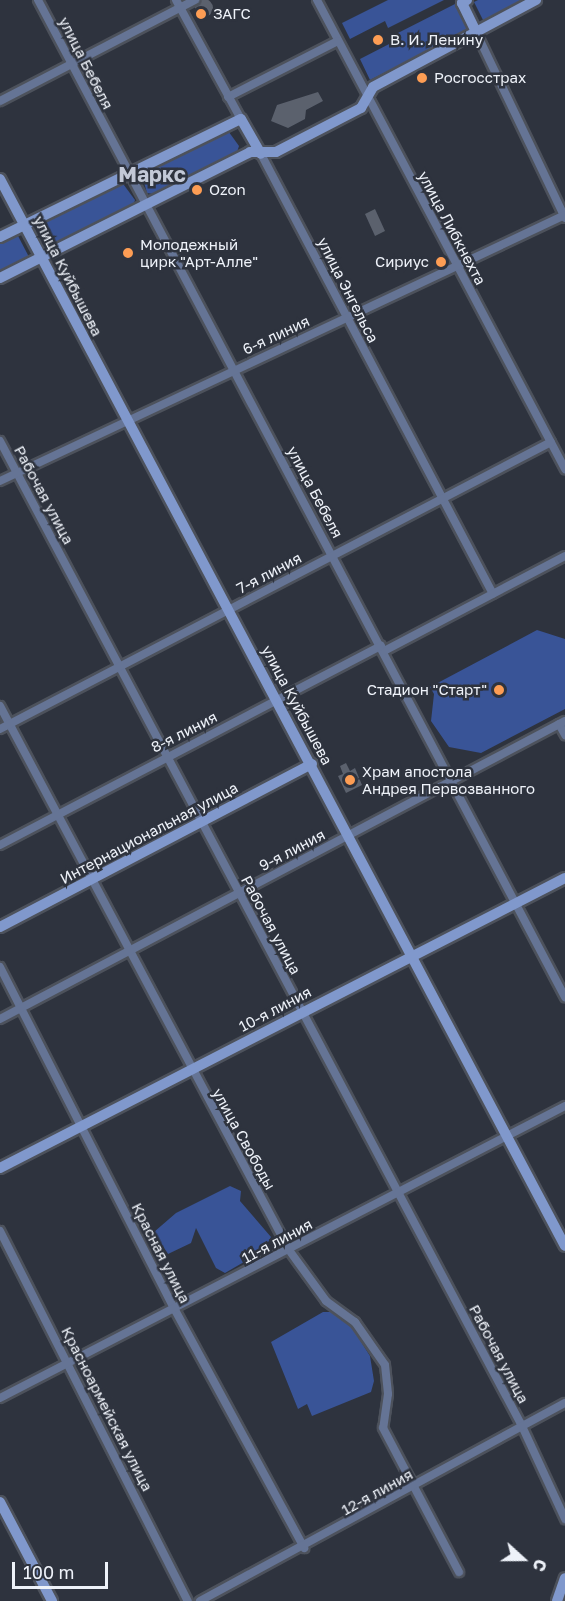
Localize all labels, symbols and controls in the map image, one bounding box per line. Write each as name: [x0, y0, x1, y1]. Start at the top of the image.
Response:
place label: ЗАГС: [213, 5, 251, 23]
marker: ЗАГС: [194, 7, 208, 21]
street label: улица Бебеля: [55, 14, 117, 112]
place label: В. И. Ленину: [390, 31, 483, 49]
marker: В. И. Ленину: [371, 33, 385, 47]
place label: Росгосстрах: [434, 69, 526, 87]
marker: Росгосстрах: [415, 71, 429, 85]
district label: Маркс: [118, 161, 186, 187]
street label: улица Либкнехта: [414, 168, 490, 288]
place label: Ozon: [209, 181, 246, 199]
marker: Ozon: [190, 183, 204, 197]
street label: улица Куйбышева: [30, 213, 106, 339]
street label: улица Энгельса: [314, 234, 382, 346]
place label: Молодежный цирк "Арт-Алле": [140, 235, 258, 270]
marker: Молодежный цирк "Арт-Алле": [121, 246, 135, 260]
place label: Сириус: [375, 253, 429, 271]
marker: Сириус: [434, 255, 448, 269]
street label: 6-я линия: [240, 312, 312, 358]
street label: Рабочая улица: [10, 443, 78, 547]
street label: улица Бебеля: [283, 443, 347, 541]
street label: 7-я линия: [234, 548, 304, 598]
street label: улица Куйбышева: [258, 642, 336, 768]
place label: Стадион "Старт": [367, 681, 487, 699]
marker: Стадион "Старт": [492, 683, 506, 697]
street label: 8-я линия: [148, 708, 220, 756]
place label: Храм апостола Андрея Первозванного: [362, 762, 535, 797]
marker: Храм апостола Андрея Первозванного: [343, 773, 357, 787]
street label: Интернациональная улица: [57, 778, 241, 888]
street label: 9-я линия: [256, 825, 328, 875]
street label: Рабочая улица: [237, 873, 305, 977]
street label: 10-я линия: [236, 982, 314, 1036]
street label: улица Свободы: [209, 1085, 279, 1193]
street label: Красная улица: [128, 1200, 194, 1306]
street label: 11-я линия: [239, 1215, 315, 1267]
street label: Рабочая улица: [465, 1302, 533, 1406]
street label: Красноармейская улица: [58, 1324, 156, 1494]
street label: 12-я линия: [338, 1465, 416, 1519]
north arrow: [493, 1529, 553, 1589]
scale bar: [15, 1550, 111, 1588]
text: С: [528, 1557, 551, 1574]
text: 100 m: [23, 1561, 74, 1583]

